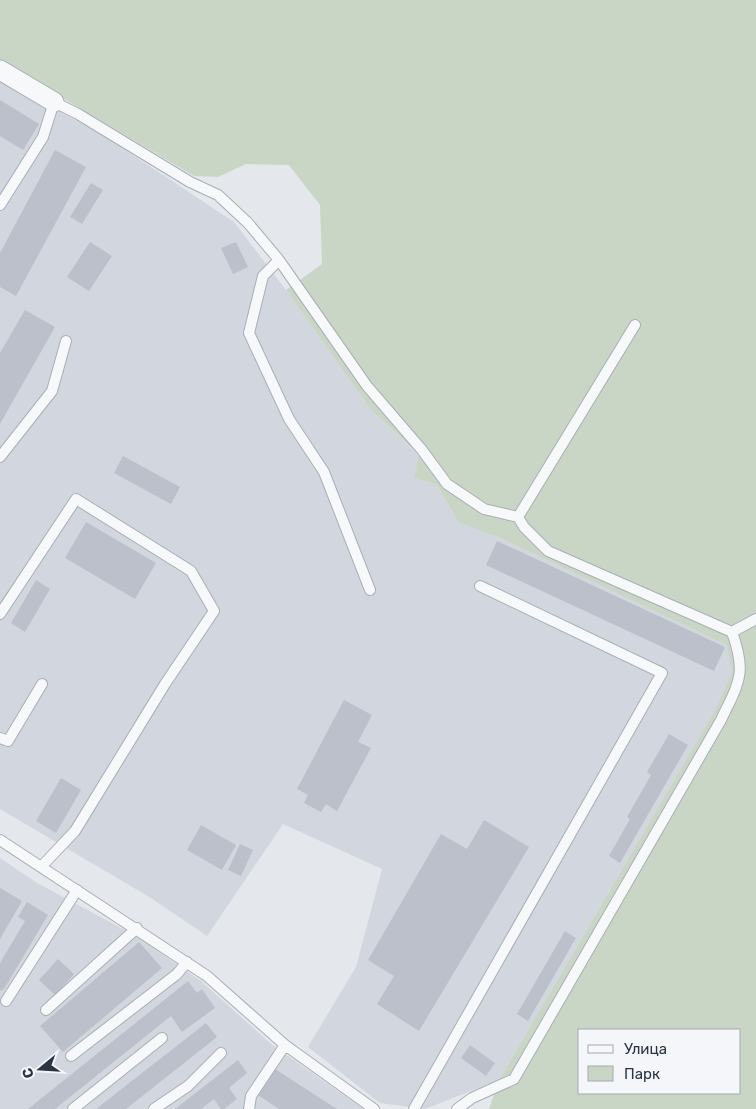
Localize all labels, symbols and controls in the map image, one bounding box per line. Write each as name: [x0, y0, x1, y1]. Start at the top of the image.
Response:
legend: [578, 1029, 741, 1094]
text: Улица: [624, 1040, 667, 1058]
north arrow: [15, 1044, 65, 1094]
text: С: [18, 1065, 38, 1080]
text: Парк: [624, 1065, 660, 1083]

